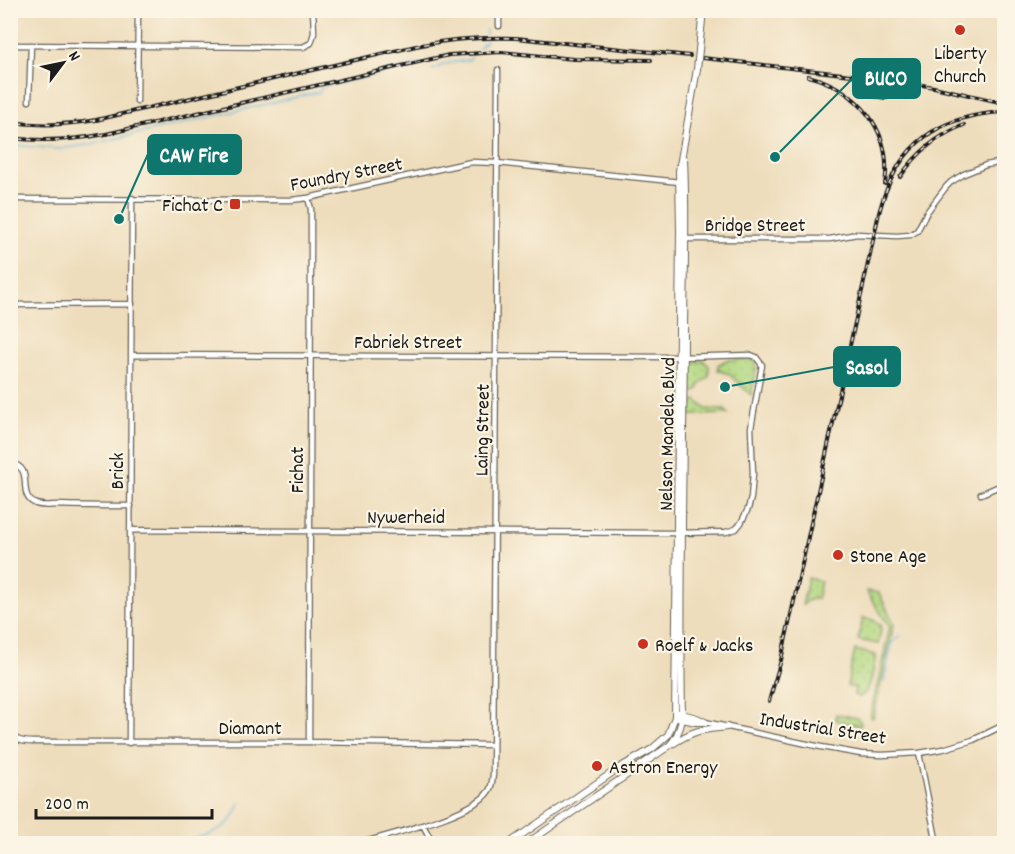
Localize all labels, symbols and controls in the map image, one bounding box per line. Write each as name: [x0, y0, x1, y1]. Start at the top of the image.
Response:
marker: Liberty Church: [953, 23, 967, 37]
north arrow: [33, 33, 93, 93]
place label: Liberty Church: [934, 41, 987, 92]
text: N: [62, 47, 85, 66]
callout: BUCO: [853, 59, 920, 98]
text: BUCO: [865, 66, 907, 96]
callout: CAW Fire: [148, 135, 241, 174]
text: CAW Fire: [160, 143, 228, 173]
street label: Foundry Street: [288, 151, 405, 201]
place label: Fichat C: [162, 193, 223, 221]
marker: Fichat C: [228, 197, 242, 211]
street label: Bridge Street: [705, 213, 805, 241]
street label: Fabriek Street: [354, 330, 462, 358]
callout: Sasol: [834, 347, 900, 386]
text: Sasol: [846, 355, 889, 385]
street label: Nelson Mandela Blvd: [654, 357, 684, 511]
street label: Laing Street: [469, 384, 499, 476]
street label: Fichat: [285, 447, 313, 493]
street label: Brick: [105, 453, 133, 489]
street label: Nywerheid: [367, 505, 445, 533]
place label: Stone Age: [850, 544, 926, 572]
marker: Stone Age: [831, 548, 845, 562]
place label: Roelf & Jacks: [655, 633, 754, 661]
marker: Roelf & Jacks: [636, 637, 650, 651]
street label: Industrial Street: [757, 706, 888, 754]
street label: Diamant: [218, 716, 282, 744]
place label: Astron Energy: [609, 755, 718, 783]
marker: Astron Energy: [590, 759, 604, 773]
scale bar: [36, 782, 212, 820]
text: 200 m: [45, 793, 89, 818]

